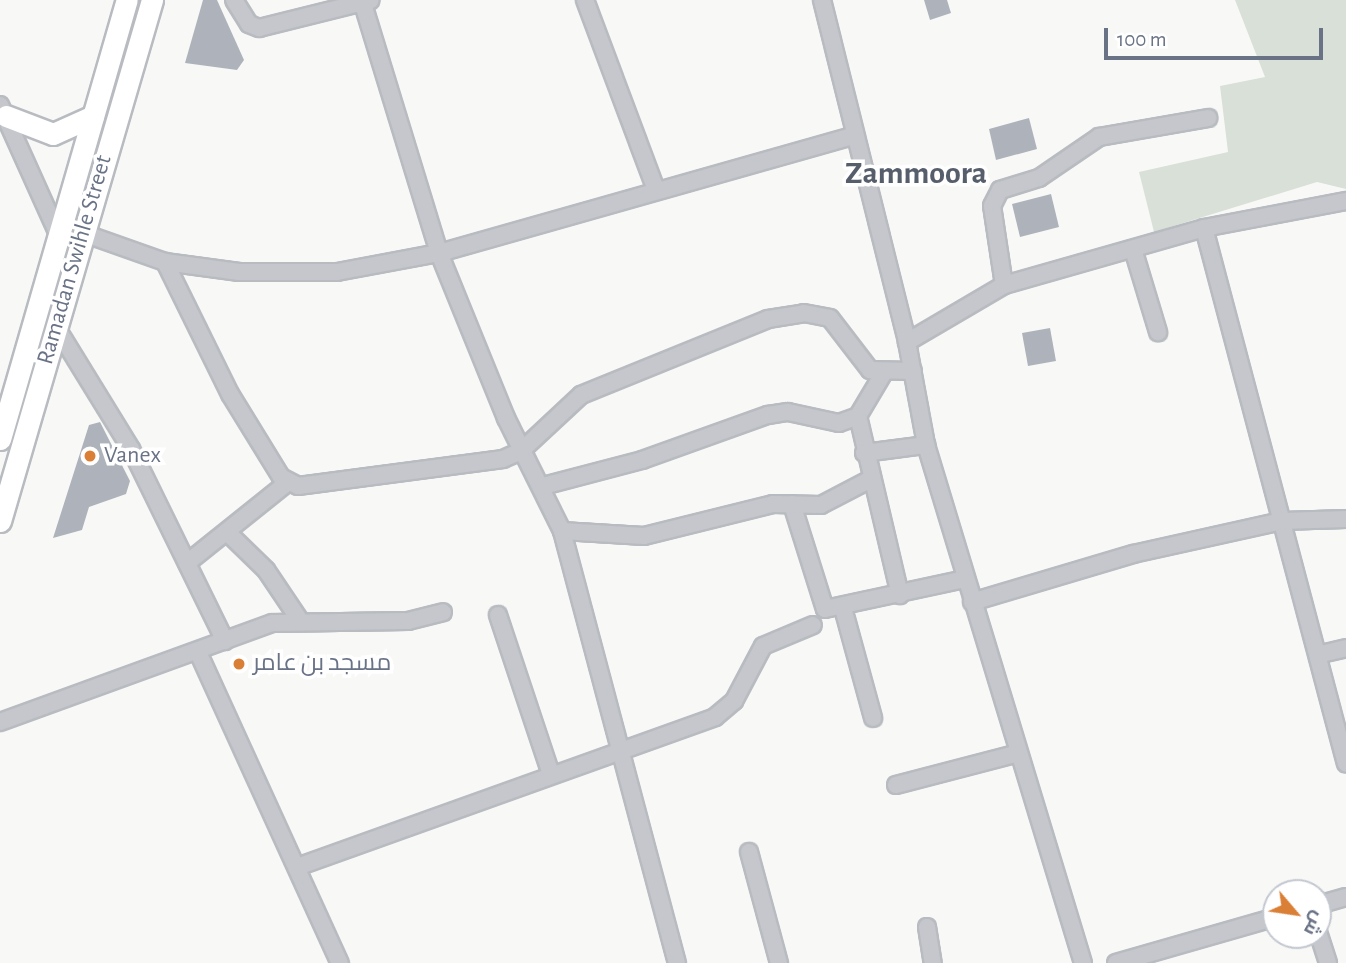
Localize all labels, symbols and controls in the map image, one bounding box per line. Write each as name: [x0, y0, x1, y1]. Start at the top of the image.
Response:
scale bar: [1108, 14, 1327, 58]
text: 100 m: [1117, 29, 1167, 50]
street label: Ramadan Swihle Street: [31, 152, 119, 368]
district label: Zammoora: [845, 154, 987, 192]
place label: Vanex: [104, 442, 161, 470]
marker: Vanex: [82, 448, 98, 464]
place label: مسجد بن عامر: [253, 650, 391, 678]
marker: مسجد بن عامر: [231, 656, 247, 672]
north arrow: [1262, 879, 1332, 949]
text: ش: [1300, 908, 1328, 939]

